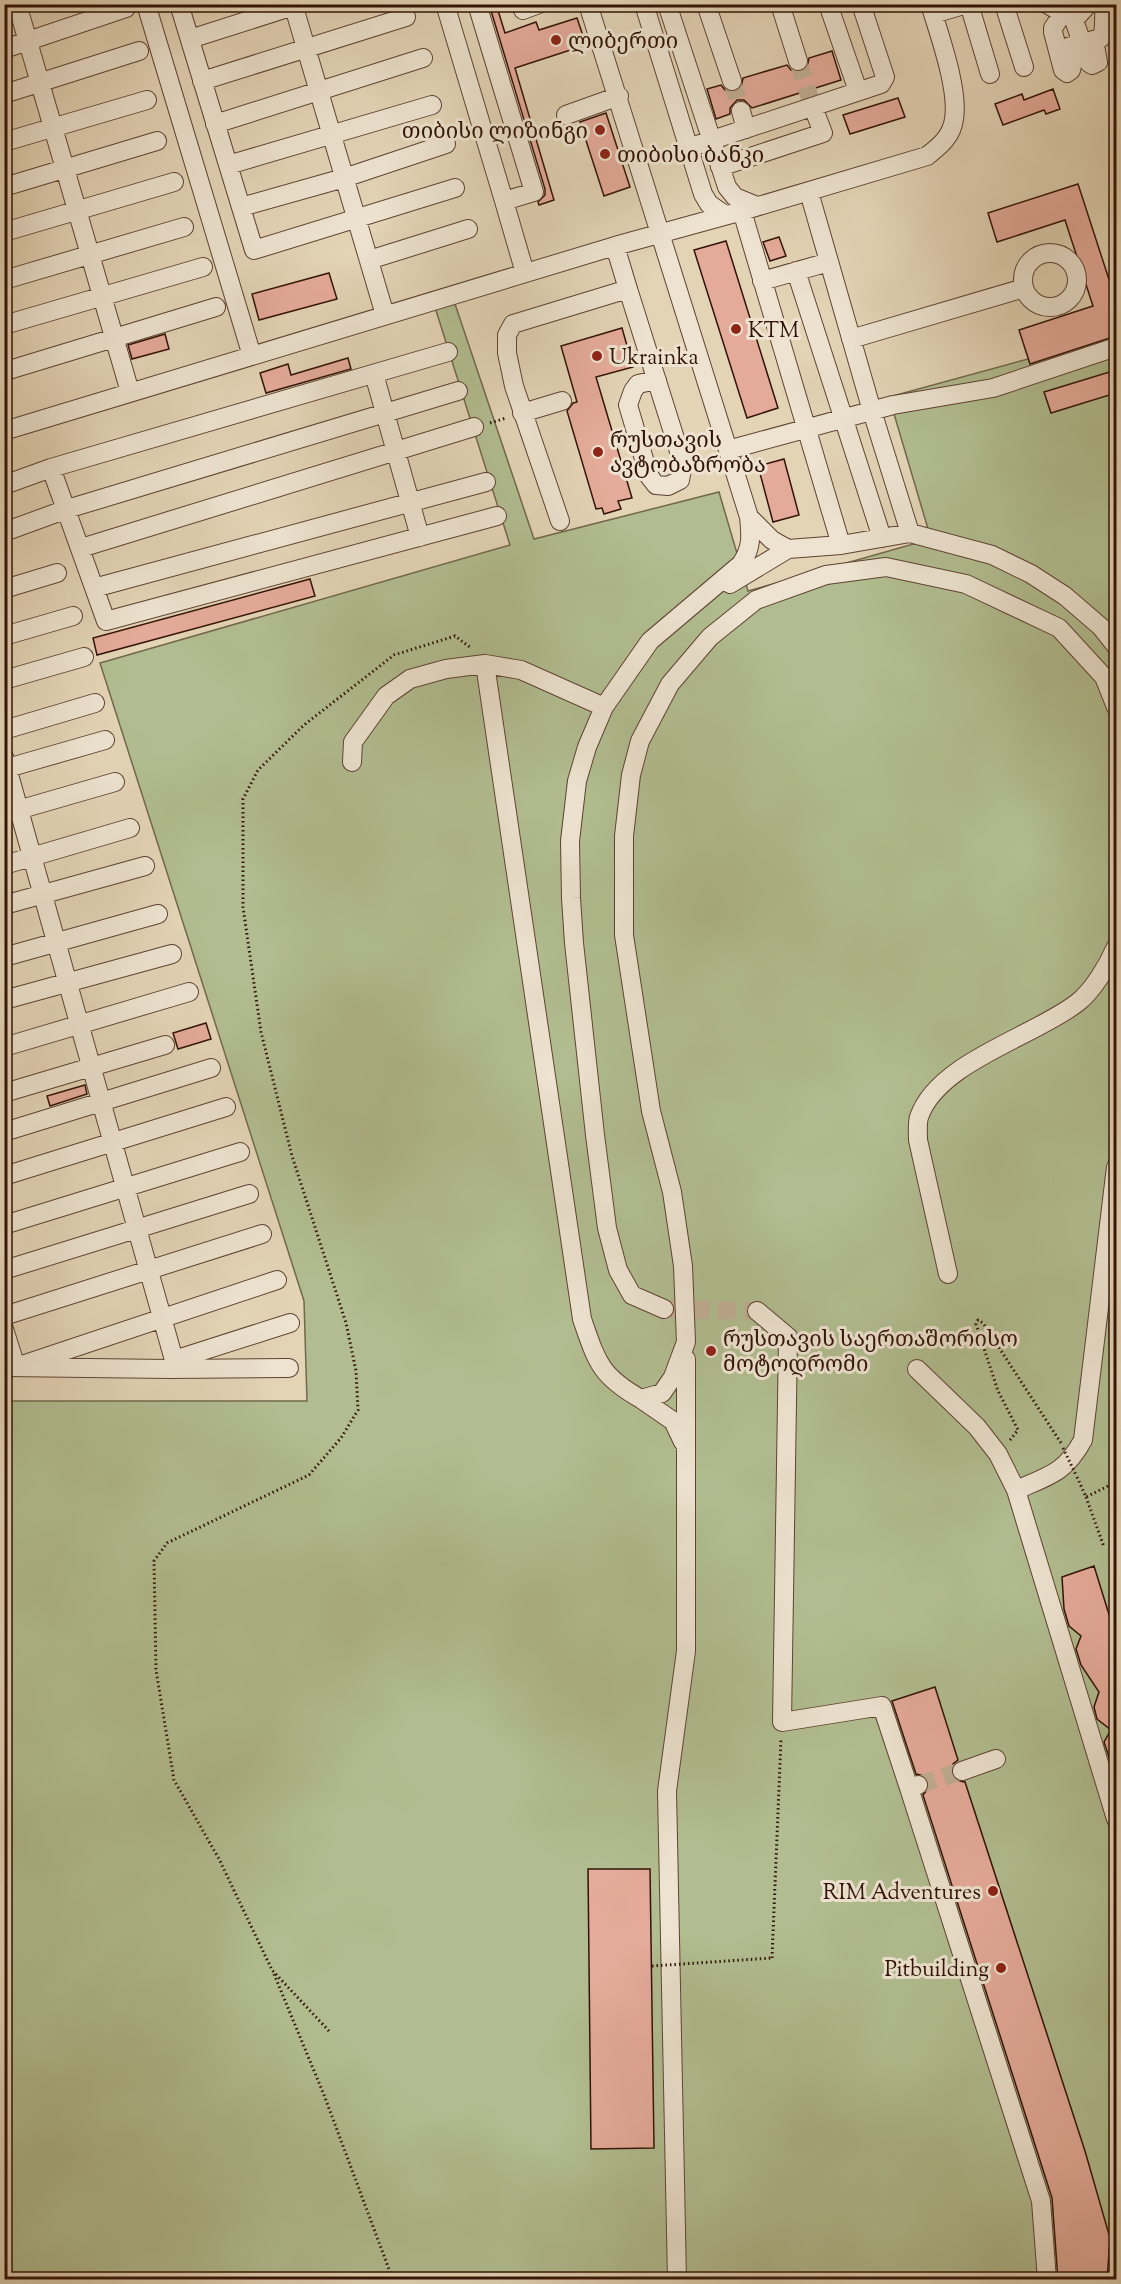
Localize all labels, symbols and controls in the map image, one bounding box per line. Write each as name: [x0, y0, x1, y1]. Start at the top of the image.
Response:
place label: ლიბერთი: [568, 27, 678, 59]
marker: ლიბერთი: [549, 33, 563, 47]
place label: თიბისი ლიზინგი: [402, 117, 588, 149]
marker: თიბისი ლიზინგი: [593, 123, 607, 137]
place label: თიბისი ბანკი: [617, 141, 764, 173]
marker: თიბისი ბანკი: [598, 147, 612, 161]
place label: KTM: [748, 316, 799, 348]
marker: KTM: [729, 322, 743, 336]
place label: Ukrainka: [609, 343, 699, 375]
marker: Ukrainka: [590, 349, 604, 363]
place label: რუსთავის ავტობაზრობა: [610, 426, 766, 483]
marker: რუსთავის ავტობაზრობა: [591, 445, 605, 459]
place label: რუსთავის საერთაშორისო მოტოდრომი: [723, 1325, 1018, 1382]
marker: რუსთავის საერთაშორისო მოტოდრომი: [704, 1344, 718, 1358]
place label: RIM Adventures: [823, 1878, 981, 1910]
marker: RIM Adventures: [986, 1884, 1000, 1898]
place label: Pitbuilding: [884, 1955, 989, 1987]
marker: Pitbuilding: [994, 1961, 1008, 1975]

